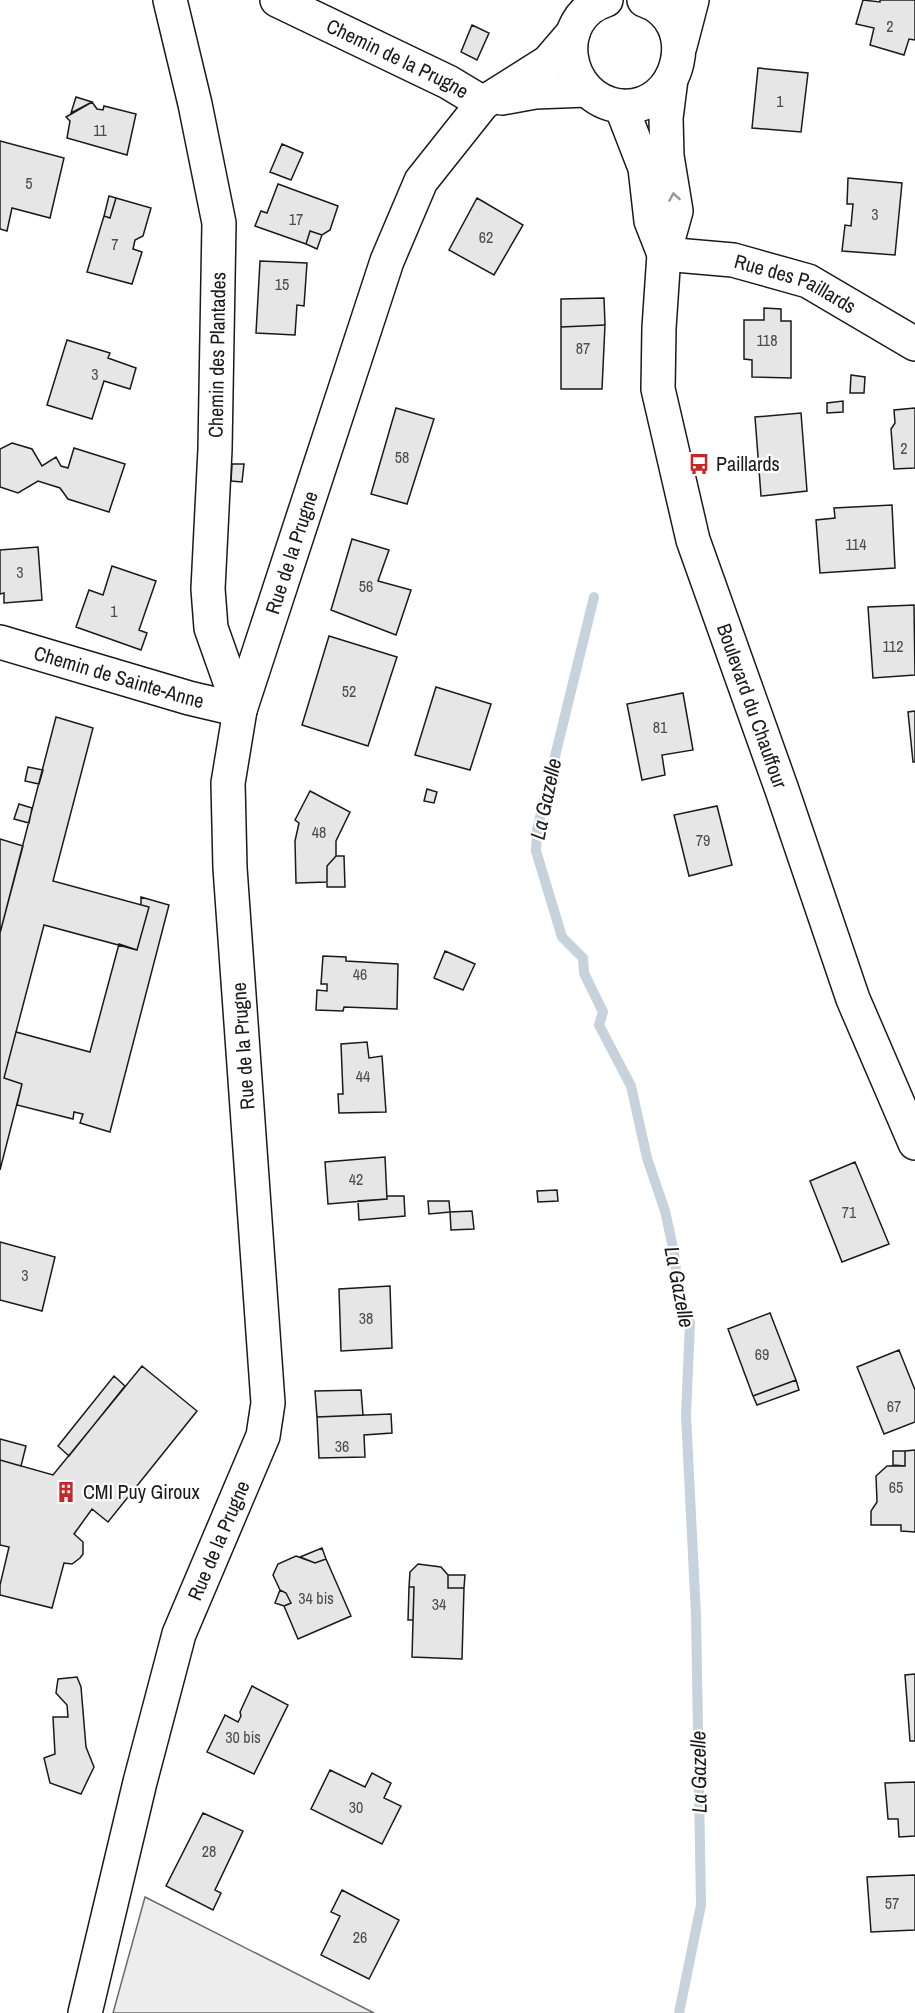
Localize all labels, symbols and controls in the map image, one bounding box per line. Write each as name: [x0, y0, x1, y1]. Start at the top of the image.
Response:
street label: Chemin de la Prugne: [322, 12, 474, 104]
house number: 2: [886, 15, 894, 37]
house number: 1: [776, 90, 784, 112]
house number: 11: [93, 119, 108, 141]
house number: 5: [25, 172, 33, 194]
one-way arrow: [668, 192, 680, 201]
house number: 3: [871, 203, 879, 225]
house number: 17: [289, 208, 303, 230]
house number: 62: [479, 226, 493, 248]
house number: 7: [111, 233, 119, 255]
street label: Rue des Paillards: [731, 247, 861, 319]
street label: Chemin des Plantades: [202, 272, 231, 438]
house number: 15: [275, 273, 289, 295]
house number: 118: [757, 329, 777, 351]
house number: 87: [576, 337, 590, 359]
house number: 3: [91, 363, 99, 385]
house number: 2: [900, 437, 908, 459]
house number: 58: [395, 446, 409, 468]
place label: Paillards: [716, 450, 780, 477]
bus stop icon: Paillards: [687, 452, 711, 476]
street label: Rue de la Prugne: [258, 487, 324, 617]
house number: 114: [846, 533, 866, 555]
house number: 3: [16, 561, 24, 583]
house number: 56: [359, 575, 373, 597]
house number: 1: [110, 600, 118, 622]
street label: Boulevard du Chauffour: [711, 620, 794, 792]
house number: 112: [883, 635, 903, 657]
street label: Chemin de Sainte-Anne: [31, 639, 207, 714]
house number: 52: [342, 680, 356, 702]
house number: 81: [653, 716, 668, 738]
water label: La Gazelle: [523, 756, 568, 842]
house number: 48: [312, 821, 326, 843]
house number: 79: [696, 829, 710, 851]
house number: 46: [353, 963, 367, 985]
street label: Rue de la Prugne: [225, 981, 260, 1111]
house number: 44: [356, 1065, 370, 1087]
house number: 42: [349, 1168, 363, 1190]
house number: 71: [842, 1201, 857, 1223]
water label: La Gazelle: [657, 1244, 702, 1330]
house number: 3: [21, 1264, 29, 1286]
house number: 38: [359, 1307, 373, 1329]
house number: 69: [755, 1343, 769, 1365]
house number: 67: [887, 1395, 901, 1417]
house number: 36: [335, 1435, 349, 1457]
street label: Rue de la Prugne: [181, 1476, 256, 1604]
house number: 65: [889, 1476, 903, 1498]
place label: CMI Puy Giroux: [83, 1478, 200, 1505]
building icon: CMI Puy Giroux: [54, 1480, 78, 1504]
house number: 34 bis: [298, 1587, 334, 1609]
house number: 34: [432, 1593, 446, 1615]
house number: 30 bis: [225, 1726, 261, 1748]
water label: La Gazelle: [683, 1731, 714, 1813]
house number: 30: [349, 1796, 363, 1818]
house number: 28: [202, 1840, 216, 1862]
house number: 57: [885, 1892, 899, 1914]
house number: 26: [353, 1926, 367, 1948]

